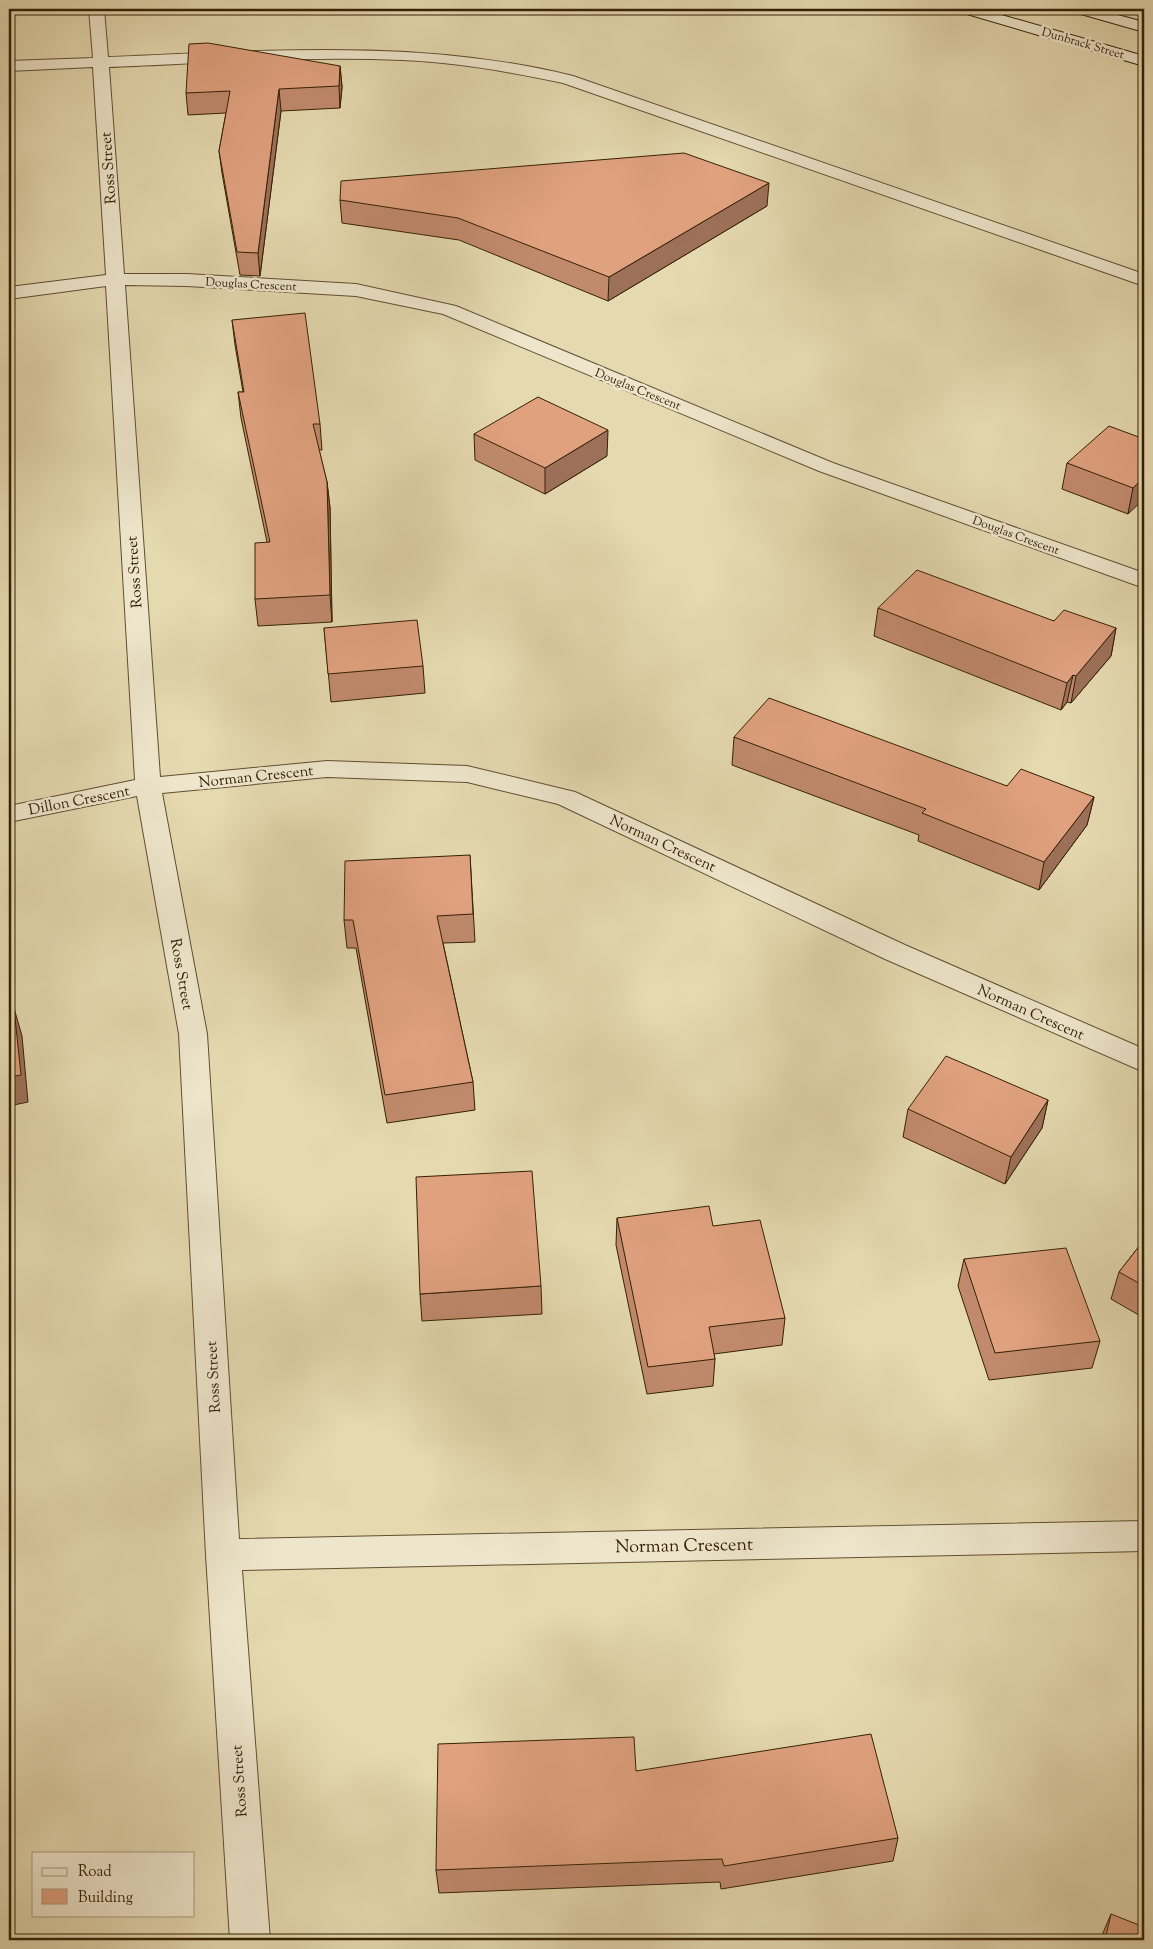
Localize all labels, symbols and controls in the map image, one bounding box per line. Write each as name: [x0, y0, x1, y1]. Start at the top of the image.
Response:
street label: Dunbrack Street: [1039, 24, 1126, 64]
street label: Ross Street: [97, 131, 122, 205]
street label: Douglas Crescent: [205, 274, 297, 296]
street label: Douglas Crescent: [592, 364, 683, 415]
street label: Douglas Crescent: [970, 512, 1062, 560]
street label: Ross Street: [123, 535, 148, 609]
street label: Norman Crescent: [198, 761, 314, 794]
street label: Dillon Crescent: [27, 781, 132, 822]
street label: Norman Crescent: [606, 811, 719, 878]
street label: Ross Street: [164, 937, 197, 1012]
street label: Norman Crescent: [974, 980, 1087, 1046]
street label: Ross Street: [202, 1340, 227, 1414]
street label: Norman Crescent: [615, 1533, 753, 1561]
street label: Ross Street: [228, 1744, 253, 1818]
legend: [32, 1852, 195, 1916]
text: Road: [78, 1862, 112, 1883]
text: Building: [78, 1888, 133, 1909]

